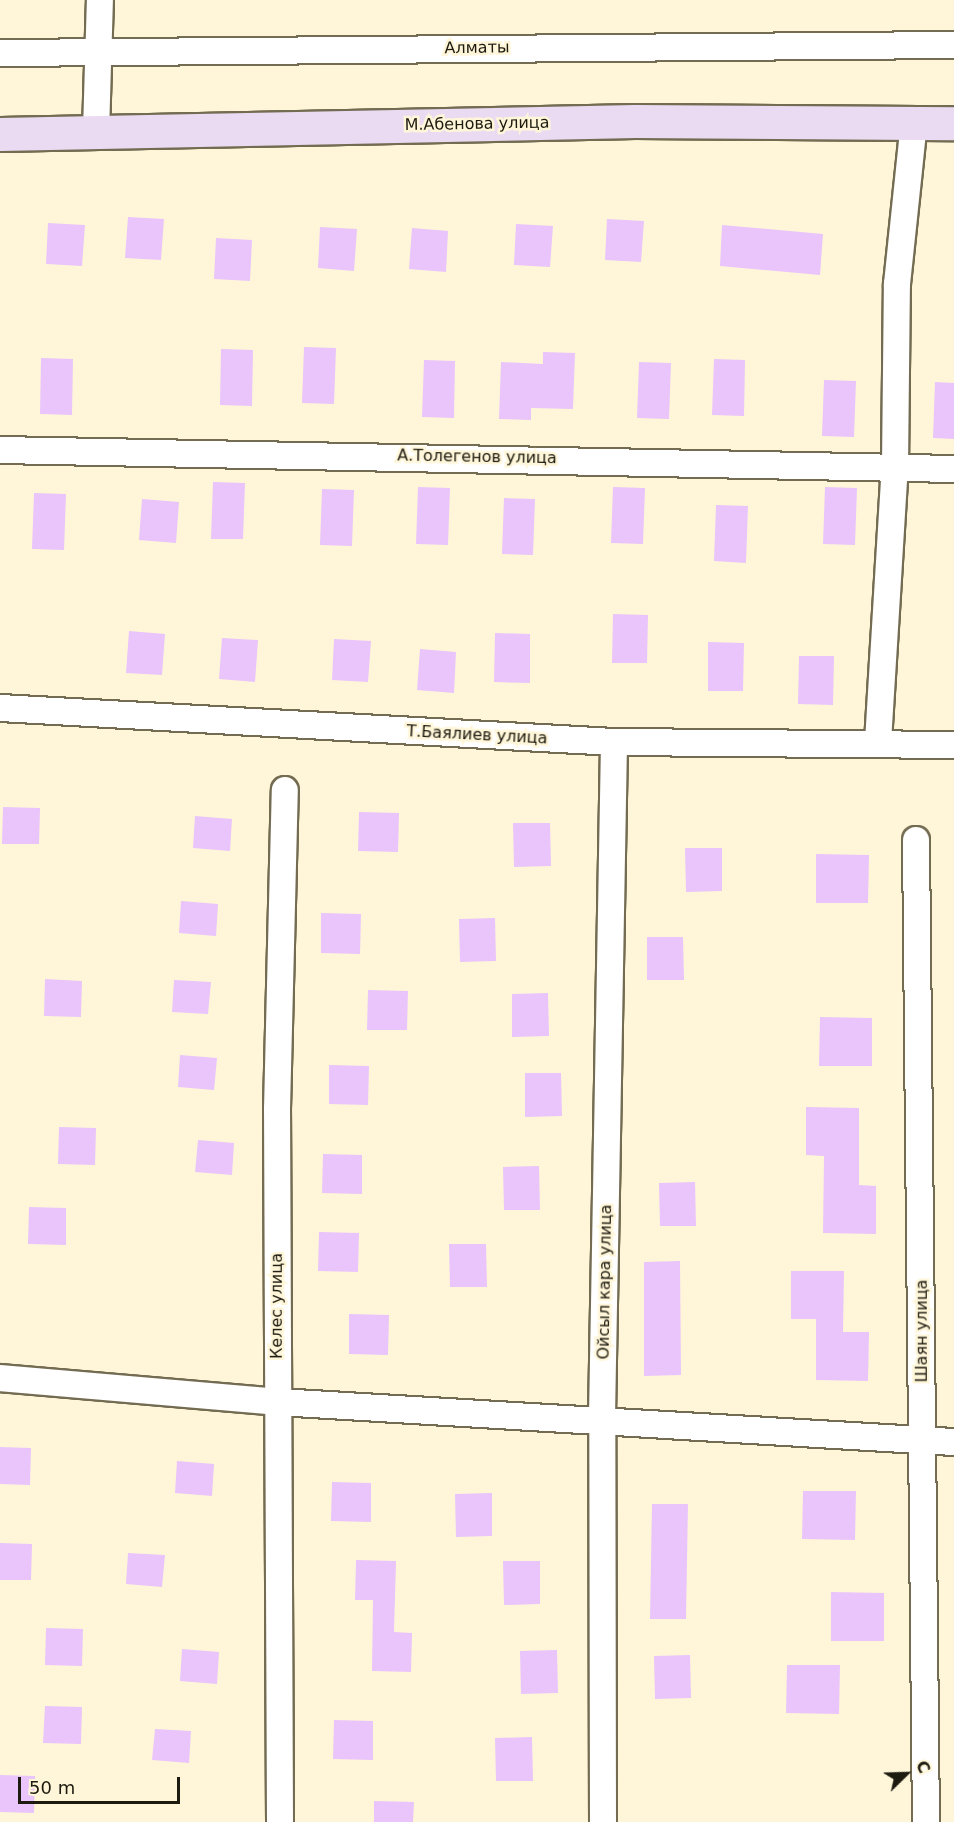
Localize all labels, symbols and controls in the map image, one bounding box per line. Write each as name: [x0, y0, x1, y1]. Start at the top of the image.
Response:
street label: Алматы: [444, 38, 510, 58]
street label: М.Абенова улица: [404, 113, 550, 135]
street label: А.Толегенов улица: [397, 446, 557, 468]
street label: Т.Баялиев улица: [406, 722, 548, 748]
street label: Ойсыл кара улица: [594, 1204, 616, 1360]
street label: Келес улица: [267, 1253, 287, 1359]
street label: Шаян улица: [912, 1280, 932, 1382]
north arrow: [876, 1744, 936, 1804]
text: С: [912, 1758, 934, 1776]
scale bar: [21, 1765, 183, 1803]
text: 50 m: [29, 1777, 75, 1798]

